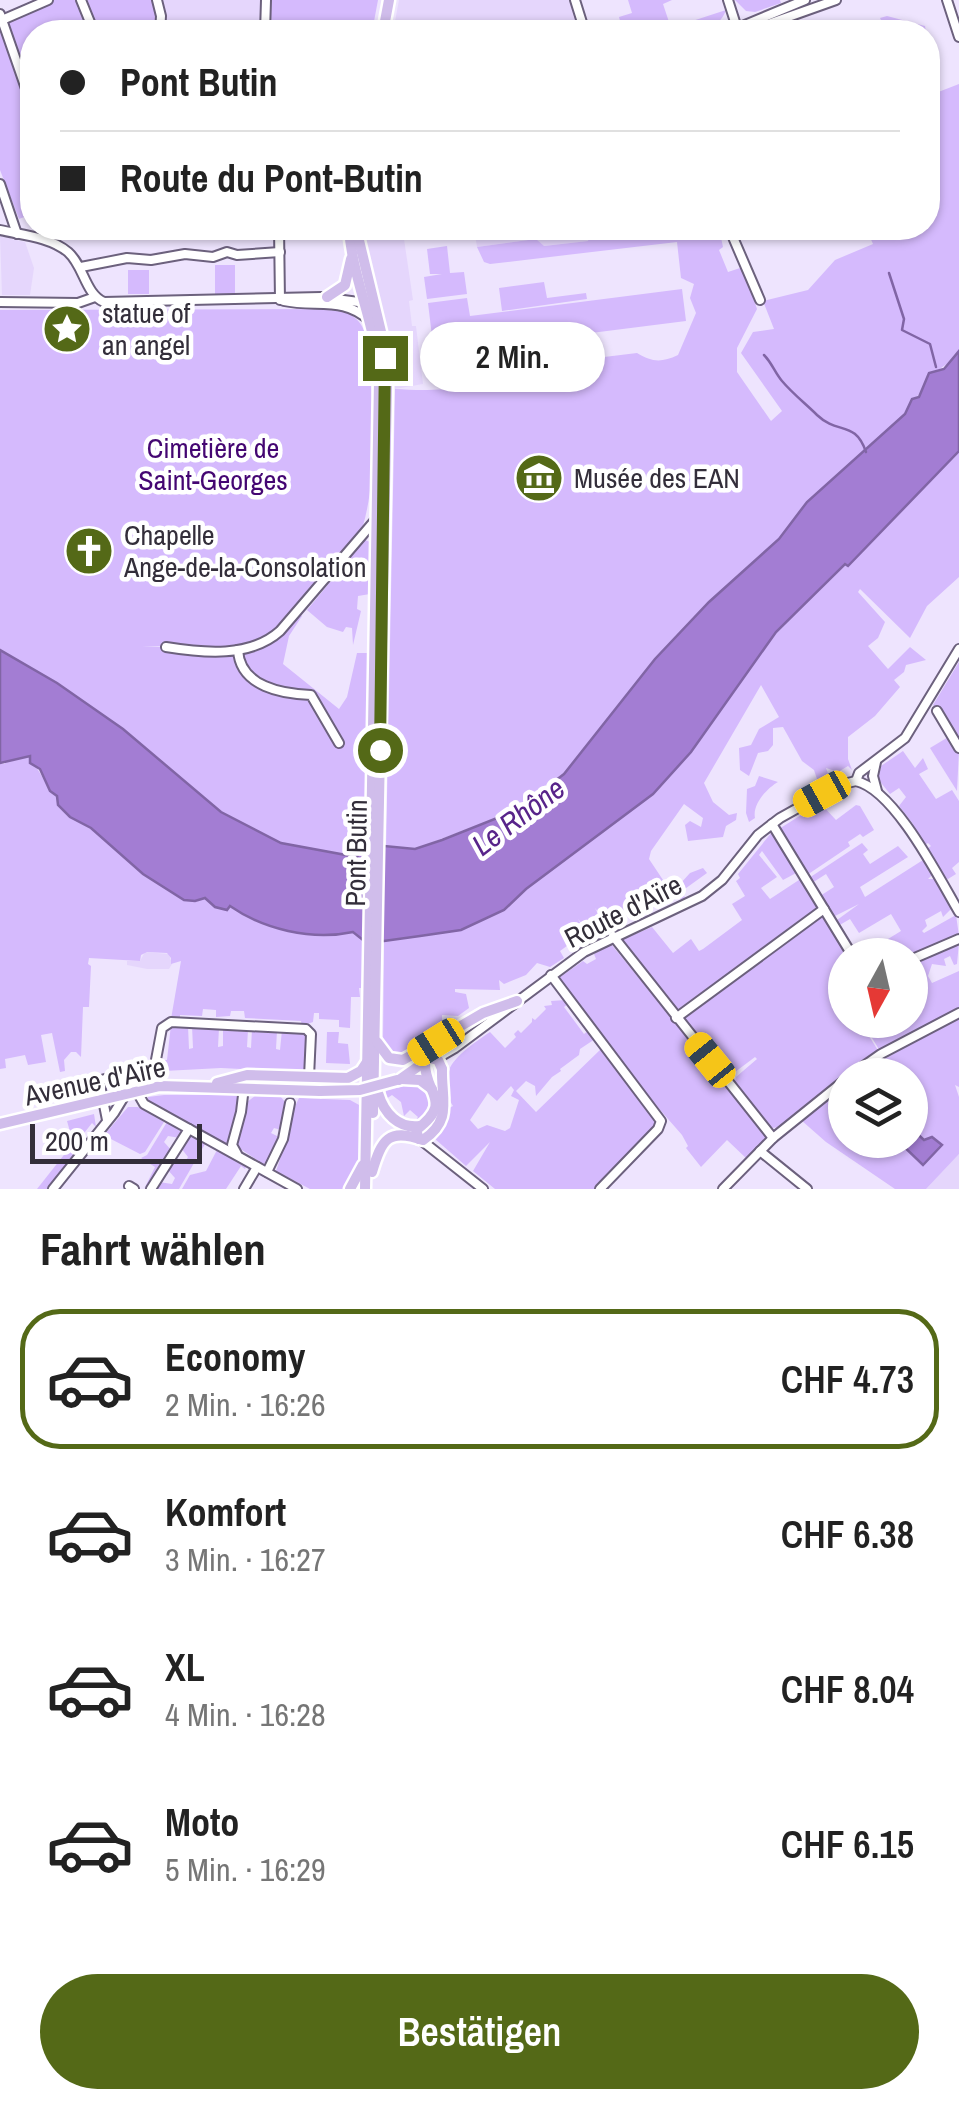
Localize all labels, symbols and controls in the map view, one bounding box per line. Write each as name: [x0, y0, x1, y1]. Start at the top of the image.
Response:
text: Pont Butin: [120, 57, 278, 108]
text: Route du Pont-Butin: [120, 153, 423, 204]
place label: statue of an angel: [102, 294, 191, 364]
place icon: statue of an angel: [41, 303, 93, 355]
callout: 2 Min.: [420, 323, 605, 393]
text: 2 Min.: [476, 335, 549, 378]
route end: [363, 336, 408, 381]
park label: Cimetière de Saint-Georges: [138, 429, 288, 499]
museum icon: Musée des EAN: [513, 452, 565, 504]
place label: Musée des EAN: [574, 459, 740, 497]
place label: Chapelle Ange-de-la-Consolation: [123, 516, 366, 586]
church icon: Chapelle Ange-de-la-Consolation: [63, 525, 115, 577]
route start: [358, 728, 403, 773]
car: [788, 766, 856, 822]
water label: Le Rhône: [463, 768, 573, 864]
street label: Pont Butin: [336, 799, 376, 907]
street label: Route d'Aïre: [558, 865, 688, 957]
north arrow: [828, 938, 928, 1038]
map controls: [828, 938, 928, 1158]
car: [403, 1013, 469, 1071]
car: [679, 1027, 741, 1093]
street label: Avenue d'Aïre: [20, 1048, 169, 1115]
button: layers: [828, 1058, 928, 1158]
scale bar: [30, 1119, 202, 1164]
text: 200 m: [45, 1122, 109, 1160]
text: Fahrt wählen: [40, 1218, 266, 1279]
text: Economy: [165, 1332, 305, 1383]
icon: car: [45, 1334, 135, 1424]
text: CHF 4.73: [781, 1354, 914, 1405]
text: 2 Min. · 16:26: [165, 1383, 325, 1426]
text: Komfort: [165, 1487, 286, 1538]
icon: car: [45, 1489, 135, 1579]
text: CHF 6.38: [781, 1509, 914, 1560]
text: 3 Min. · 16:27: [165, 1538, 325, 1581]
text: XL: [165, 1642, 205, 1693]
icon: car: [45, 1644, 135, 1734]
text: CHF 8.04: [781, 1664, 914, 1715]
text: 4 Min. · 16:28: [165, 1693, 325, 1736]
text: Moto: [165, 1797, 239, 1848]
icon: car: [45, 1799, 135, 1889]
text: CHF 6.15: [781, 1819, 914, 1870]
text: 5 Min. · 16:29: [165, 1848, 325, 1891]
button: Bestätigen: [40, 1974, 919, 2089]

